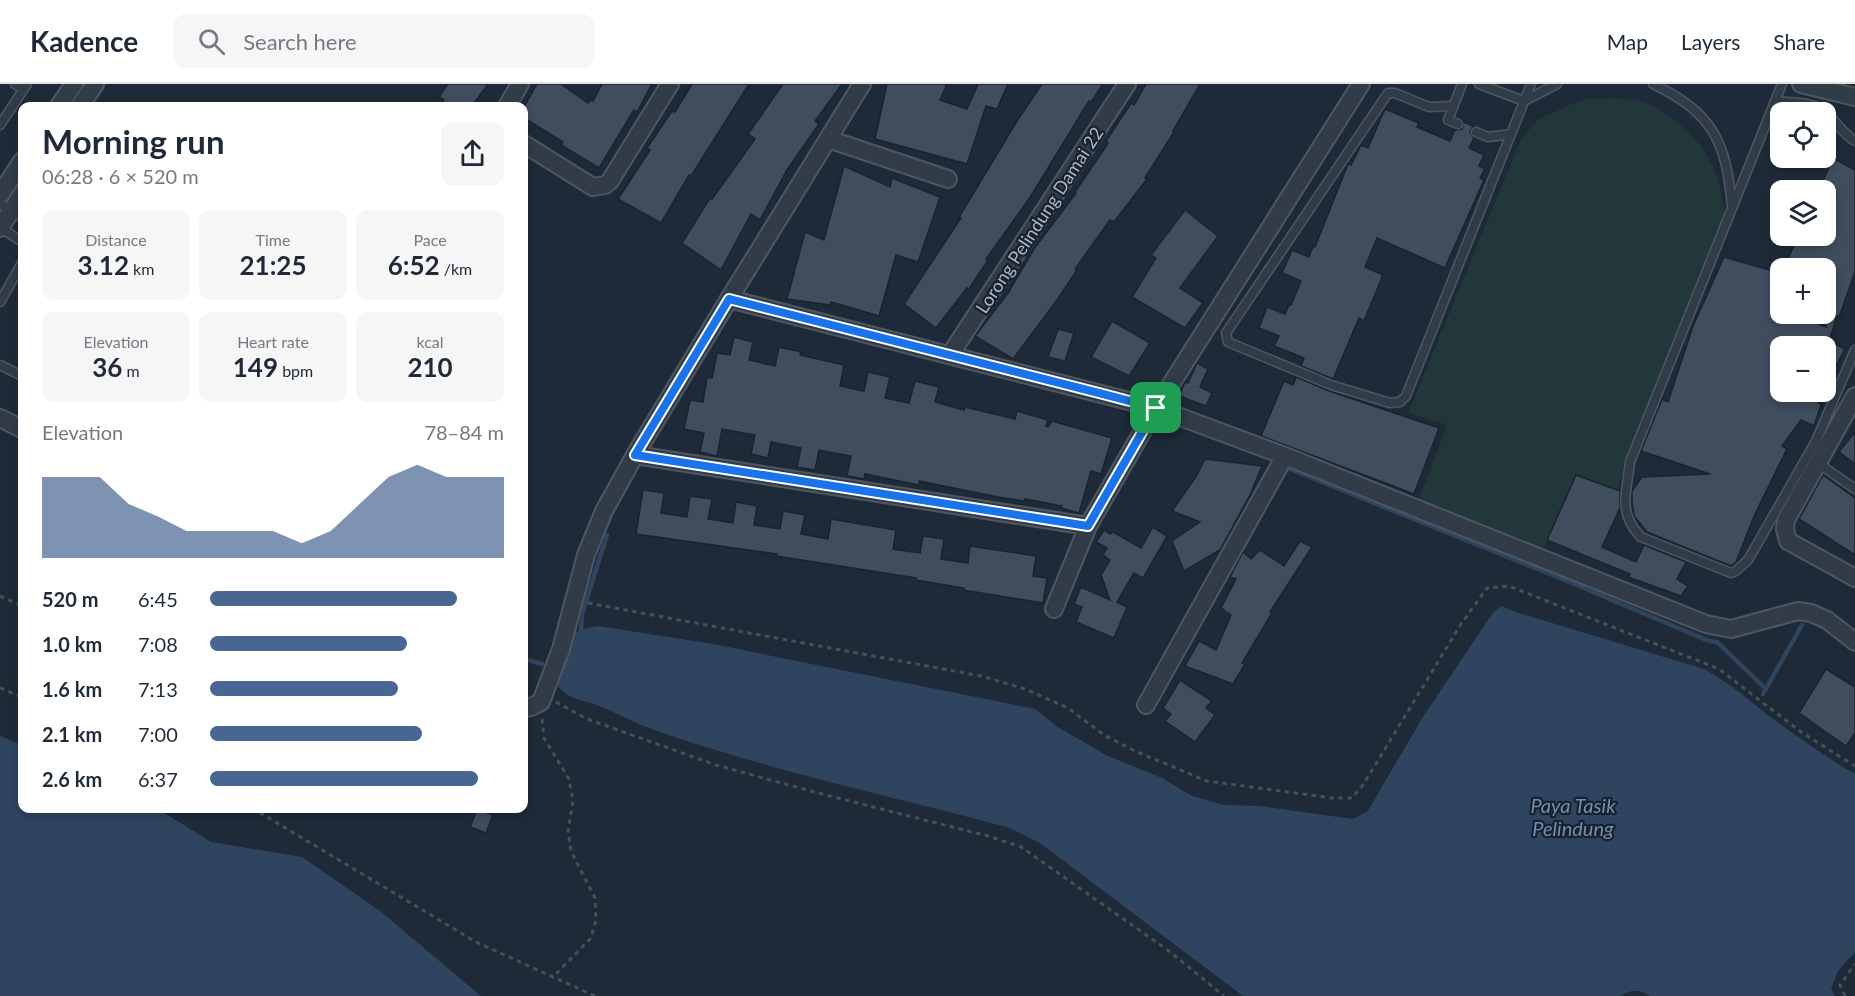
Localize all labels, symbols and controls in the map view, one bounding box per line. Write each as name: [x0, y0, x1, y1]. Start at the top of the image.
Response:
search box: [174, 14, 594, 68]
text: Kadence: [30, 24, 138, 58]
icon: search: [195, 25, 228, 58]
text: Search here: [243, 28, 357, 55]
text: Map: [1607, 29, 1648, 54]
text: Layers: [1681, 29, 1740, 54]
text: Share: [1773, 29, 1825, 54]
map controls: [1770, 102, 1836, 402]
button: locate: [1770, 102, 1836, 168]
text: Morning run: [42, 121, 225, 161]
button: share: [441, 122, 504, 185]
street label: Lorong Pelindung Damai 22: [970, 123, 1108, 317]
text: 06:28 · 6 × 520 m: [42, 164, 199, 188]
button: layers: [1770, 180, 1836, 246]
text: Distance: [85, 230, 147, 249]
text: Time: [256, 230, 290, 249]
text: Pace: [413, 230, 447, 249]
text: 3.12: [78, 249, 129, 281]
text: 21:25: [239, 249, 307, 281]
text: 6:52: [388, 249, 440, 281]
button: +: [1770, 258, 1836, 324]
text: km: [129, 259, 154, 278]
text: /km: [440, 259, 472, 278]
text: Elevation: [84, 332, 149, 351]
text: Heart rate: [237, 332, 309, 351]
text: kcal: [416, 332, 444, 351]
button: −: [1770, 336, 1836, 402]
text: 36: [92, 351, 122, 383]
text: 149: [233, 351, 278, 383]
text: 210: [407, 351, 453, 383]
text: m: [122, 361, 140, 380]
text: bpm: [278, 361, 313, 380]
pin: [1130, 382, 1181, 433]
icon: arrive: [1139, 391, 1172, 424]
text: Elevation: [42, 420, 123, 444]
text: 78–84 m: [424, 420, 504, 444]
text: 520 m: [42, 587, 98, 611]
text: 6:45: [138, 587, 178, 611]
text: 1.0 km: [42, 632, 102, 656]
text: 7:08: [138, 632, 178, 656]
text: 1.6 km: [42, 677, 102, 701]
text: 7:13: [138, 677, 178, 701]
text: 2.1 km: [42, 722, 102, 746]
text: 7:00: [138, 722, 178, 746]
text: 2.6 km: [42, 767, 102, 791]
text: 6:37: [138, 767, 178, 791]
water label: Paya Tasik Pelindung: [1530, 793, 1616, 840]

